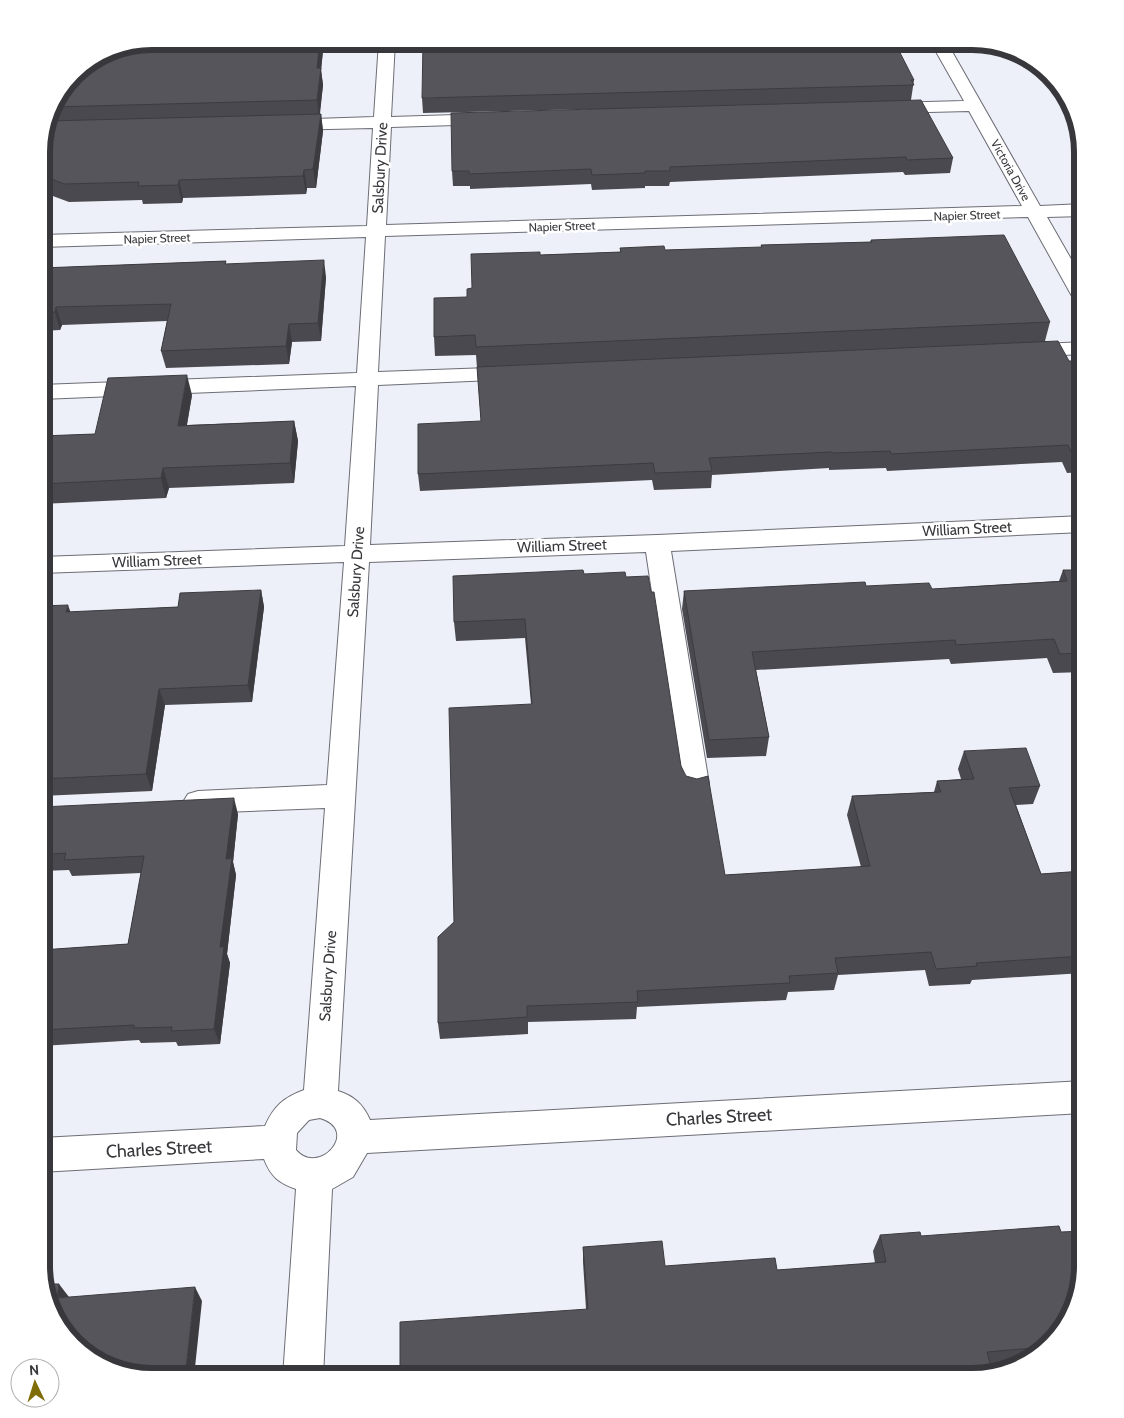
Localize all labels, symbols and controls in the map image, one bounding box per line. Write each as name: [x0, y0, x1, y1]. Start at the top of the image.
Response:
street label: Salsbury Drive: [369, 122, 391, 214]
street label: Victoria Drive: [988, 137, 1034, 203]
street label: Napier Street: [933, 206, 1001, 224]
street label: Napier Street: [528, 217, 596, 235]
street label: Napier Street: [123, 229, 191, 247]
street label: William Street: [922, 518, 1012, 540]
street label: Salsbury Drive: [344, 526, 368, 618]
street label: William Street: [517, 535, 607, 557]
street label: William Street: [112, 550, 202, 572]
street label: Salsbury Drive: [316, 930, 340, 1022]
street label: Charles Street: [665, 1103, 773, 1131]
street label: Charles Street: [105, 1135, 213, 1163]
north arrow: [10, 1358, 60, 1408]
text: N: [29, 1361, 40, 1379]

